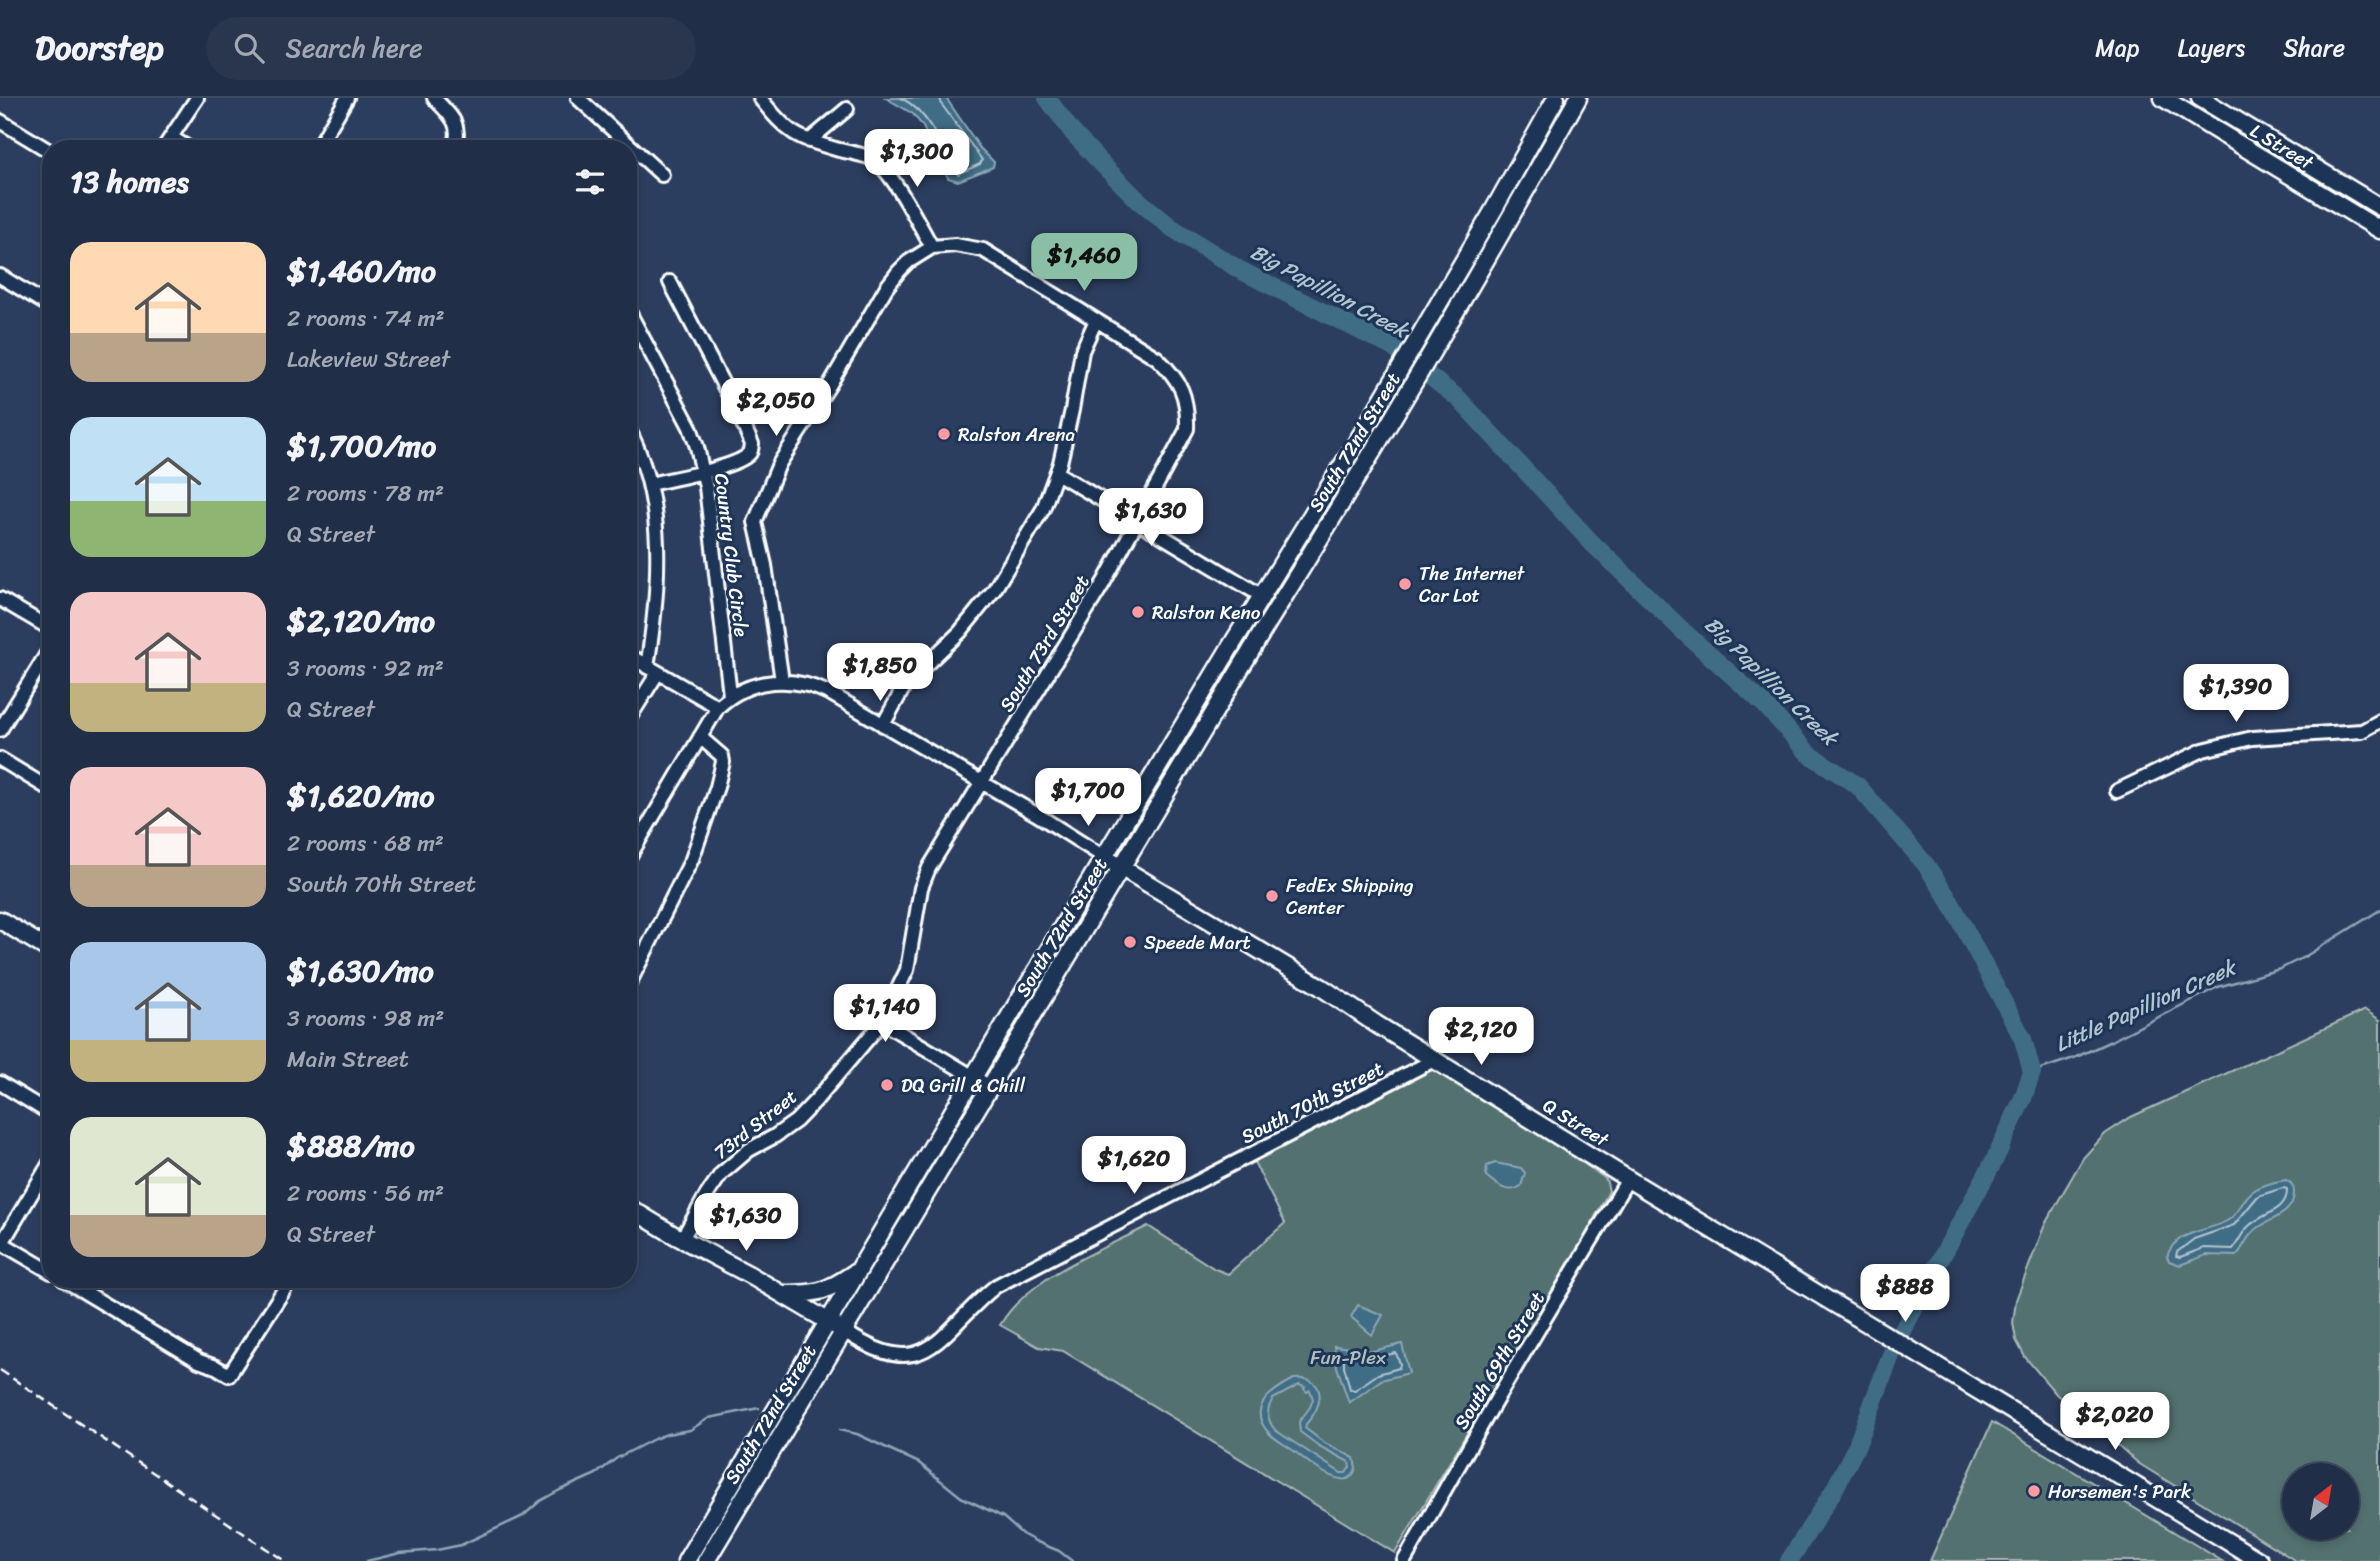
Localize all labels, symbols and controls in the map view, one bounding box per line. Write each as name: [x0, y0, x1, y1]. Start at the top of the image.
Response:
search box: [206, 17, 696, 80]
text: Doorstep: [35, 19, 164, 77]
text: Search here: [286, 25, 423, 71]
text: Map: [2095, 27, 2140, 69]
text: Layers: [2178, 27, 2245, 69]
text: Share: [2283, 27, 2345, 69]
icon: search: [230, 29, 268, 67]
street label: L Street: [2244, 115, 2321, 179]
pin: $1,300: [860, 130, 974, 189]
text: $1,300: [880, 131, 954, 172]
text: 13 homes: [70, 155, 189, 209]
icon: filters: [571, 163, 609, 201]
water label: Big Papillion Creek: [1243, 233, 1417, 350]
pin: $1,460: [1027, 234, 1141, 293]
text: $1,460: [1047, 235, 1121, 276]
text: $1,460/mo: [287, 244, 436, 298]
icon: home: [126, 270, 210, 354]
text: 2 rooms · 74 m²: [287, 298, 444, 339]
text: Lakeview Street: [287, 339, 450, 380]
street label: South 72nd Street: [1300, 366, 1409, 518]
pin: $2,050: [719, 378, 833, 438]
text: $2,050: [737, 380, 815, 421]
place label: Ralston Arena: [958, 418, 1075, 451]
text: $1,700/mo: [287, 419, 436, 473]
marker: Ralston Arena: [936, 426, 952, 442]
icon: home: [126, 445, 210, 529]
street label: Country Club Circle: [705, 472, 758, 639]
text: 2 rooms · 78 m²: [287, 473, 444, 514]
pin: $1,630: [1094, 489, 1208, 548]
text: $1,630: [1115, 490, 1187, 531]
text: Q Street: [287, 514, 375, 555]
place label: The Internet Car Lot: [1419, 557, 1526, 612]
street label: South 73rd Street: [990, 568, 1098, 718]
marker: The Internet Car Lot: [1397, 576, 1413, 592]
text: $2,120/mo: [287, 594, 435, 648]
place label: Ralston Keno: [1152, 596, 1261, 629]
marker: Ralston Keno: [1130, 604, 1146, 620]
water label: Big Papillion Creek: [1695, 607, 1849, 757]
icon: home: [126, 620, 210, 704]
pin: $1,850: [823, 644, 937, 703]
text: $1,850: [843, 645, 917, 686]
text: 3 rooms · 92 m²: [287, 648, 444, 689]
pin: $1,390: [2179, 664, 2293, 724]
text: $1,390: [2200, 666, 2272, 707]
text: Q Street: [287, 689, 375, 730]
pin: $1,700: [1031, 768, 1145, 828]
text: $1,620/mo: [287, 769, 435, 823]
text: $1,700: [1051, 770, 1125, 811]
icon: home: [126, 795, 210, 879]
text: 2 rooms · 68 m²: [287, 823, 444, 864]
street label: South 72nd Street: [1007, 851, 1116, 1003]
text: South 70th Street: [287, 864, 476, 905]
place label: FedEx Shipping Center: [1286, 869, 1414, 924]
marker: FedEx Shipping Center: [1264, 888, 1280, 904]
place label: Speede Mart: [1144, 926, 1251, 959]
marker: Speede Mart: [1122, 934, 1138, 950]
text: $1,630/mo: [287, 944, 434, 998]
water label: Little Papillion Creek: [2049, 948, 2244, 1063]
icon: home: [126, 970, 210, 1054]
pin: $1,140: [828, 984, 942, 1044]
text: $1,140: [850, 986, 920, 1027]
text: 3 rooms · 98 m²: [287, 998, 444, 1039]
pin: $2,120: [1424, 1007, 1538, 1067]
text: $2,120: [1445, 1009, 1517, 1050]
text: Main Street: [287, 1039, 409, 1080]
street label: South 70th Street: [1235, 1052, 1389, 1153]
place label: DQ Grill & Chill: [901, 1069, 1026, 1102]
marker: DQ Grill & Chill: [879, 1077, 895, 1093]
street label: 73rd Street: [706, 1081, 805, 1168]
street label: Q Street: [1536, 1089, 1616, 1156]
text: $888/mo: [287, 1119, 415, 1173]
pin: $1,620: [1077, 1136, 1191, 1196]
text: $1,620: [1098, 1138, 1170, 1179]
icon: home: [126, 1145, 210, 1229]
text: 2 rooms · 56 m²: [287, 1173, 444, 1214]
pin: $1,630: [689, 1194, 803, 1253]
text: $1,630: [710, 1195, 782, 1236]
text: Q Street: [287, 1214, 375, 1255]
pin: $888: [1864, 1264, 1946, 1324]
text: $888: [1876, 1266, 1934, 1307]
street label: South 69th Street: [1445, 1285, 1554, 1436]
street label: South 72nd Street: [716, 1338, 825, 1490]
park label: Fun-Plex: [1310, 1341, 1386, 1374]
pin: $2,020: [2058, 1392, 2172, 1452]
text: $2,020: [2076, 1394, 2154, 1435]
north arrow: [2282, 1463, 2359, 1540]
map controls: [2282, 1463, 2359, 1540]
place label: Horsemen's Park: [2048, 1475, 2192, 1508]
marker: Horsemen's Park: [2026, 1483, 2042, 1499]

